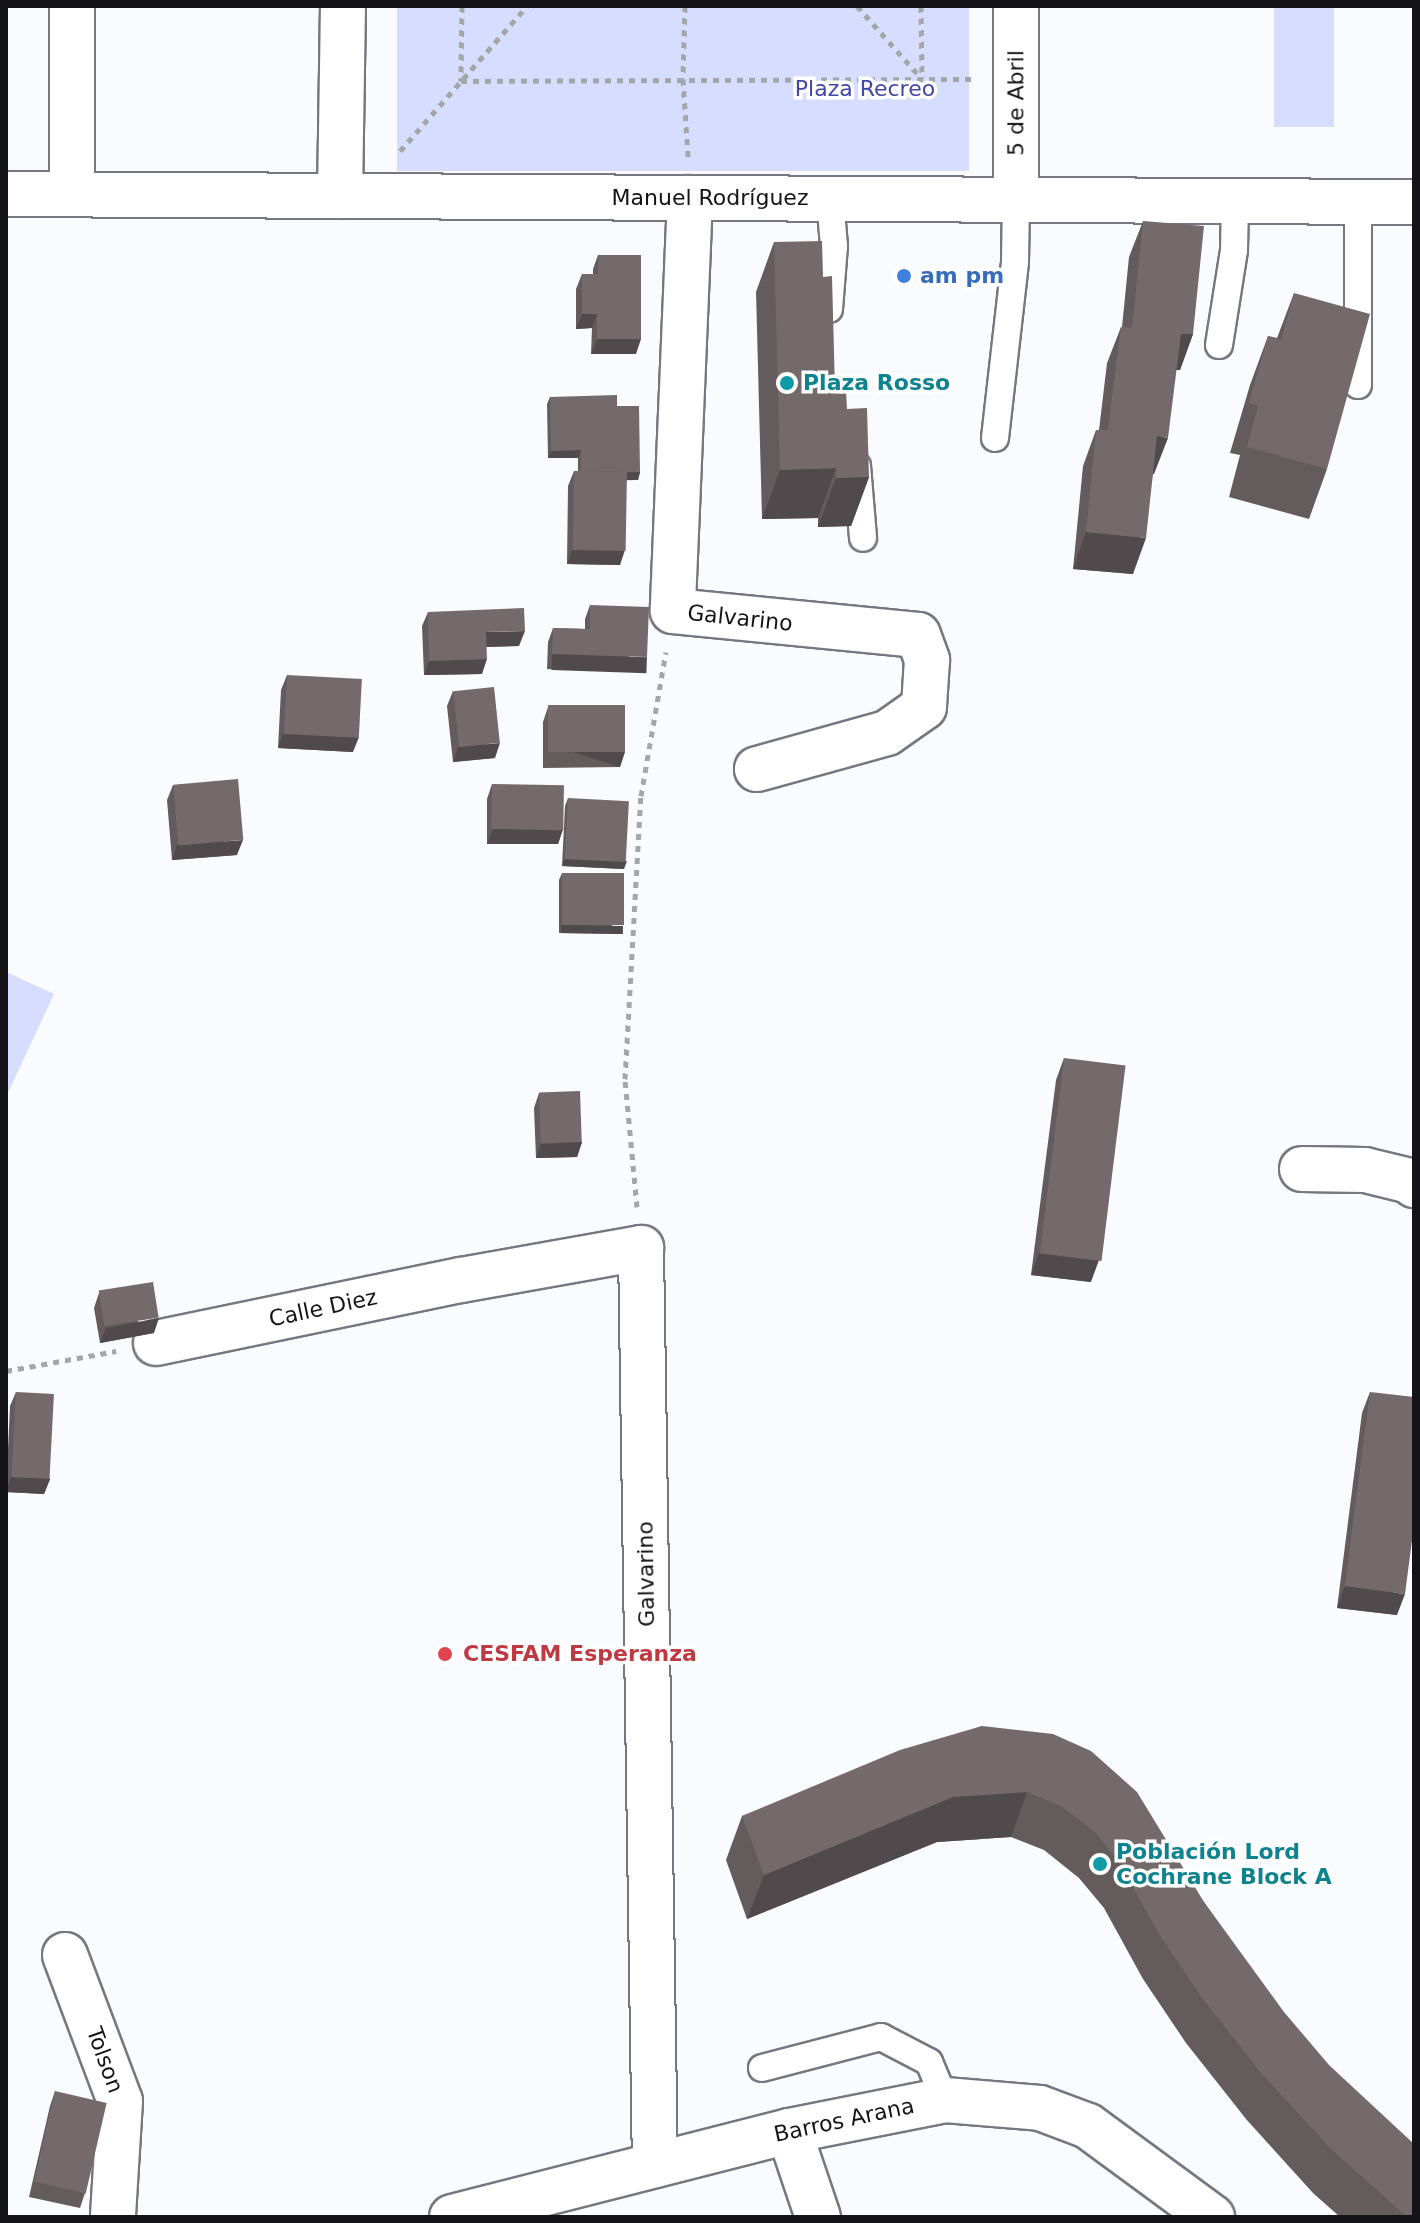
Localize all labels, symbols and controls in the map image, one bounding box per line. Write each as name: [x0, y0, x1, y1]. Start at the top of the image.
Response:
street label: 5 de Abril: [1003, 50, 1029, 156]
park label: Plaza Recreo: [795, 76, 935, 102]
street label: Manuel Rodríguez: [612, 185, 808, 211]
place label: am pm: [920, 263, 1004, 289]
marker: am pm: [895, 267, 913, 285]
place label: Plaza Rosso: [803, 370, 950, 396]
marker: Plaza Rosso: [778, 374, 796, 392]
street label: Galvarino: [686, 599, 794, 637]
street label: Calle Diez: [267, 1284, 379, 1332]
street label: Galvarino: [632, 1521, 660, 1627]
place label: CESFAM Esperanza: [463, 1641, 697, 1667]
marker: CESFAM Esperanza: [434, 1643, 456, 1665]
place label: Población Lord Cochrane Block A: [1116, 1838, 1332, 1890]
marker: Población Lord Cochrane Block A: [1091, 1855, 1109, 1873]
street label: Tolson: [81, 2023, 129, 2097]
street label: Barros Arana: [771, 2092, 917, 2148]

